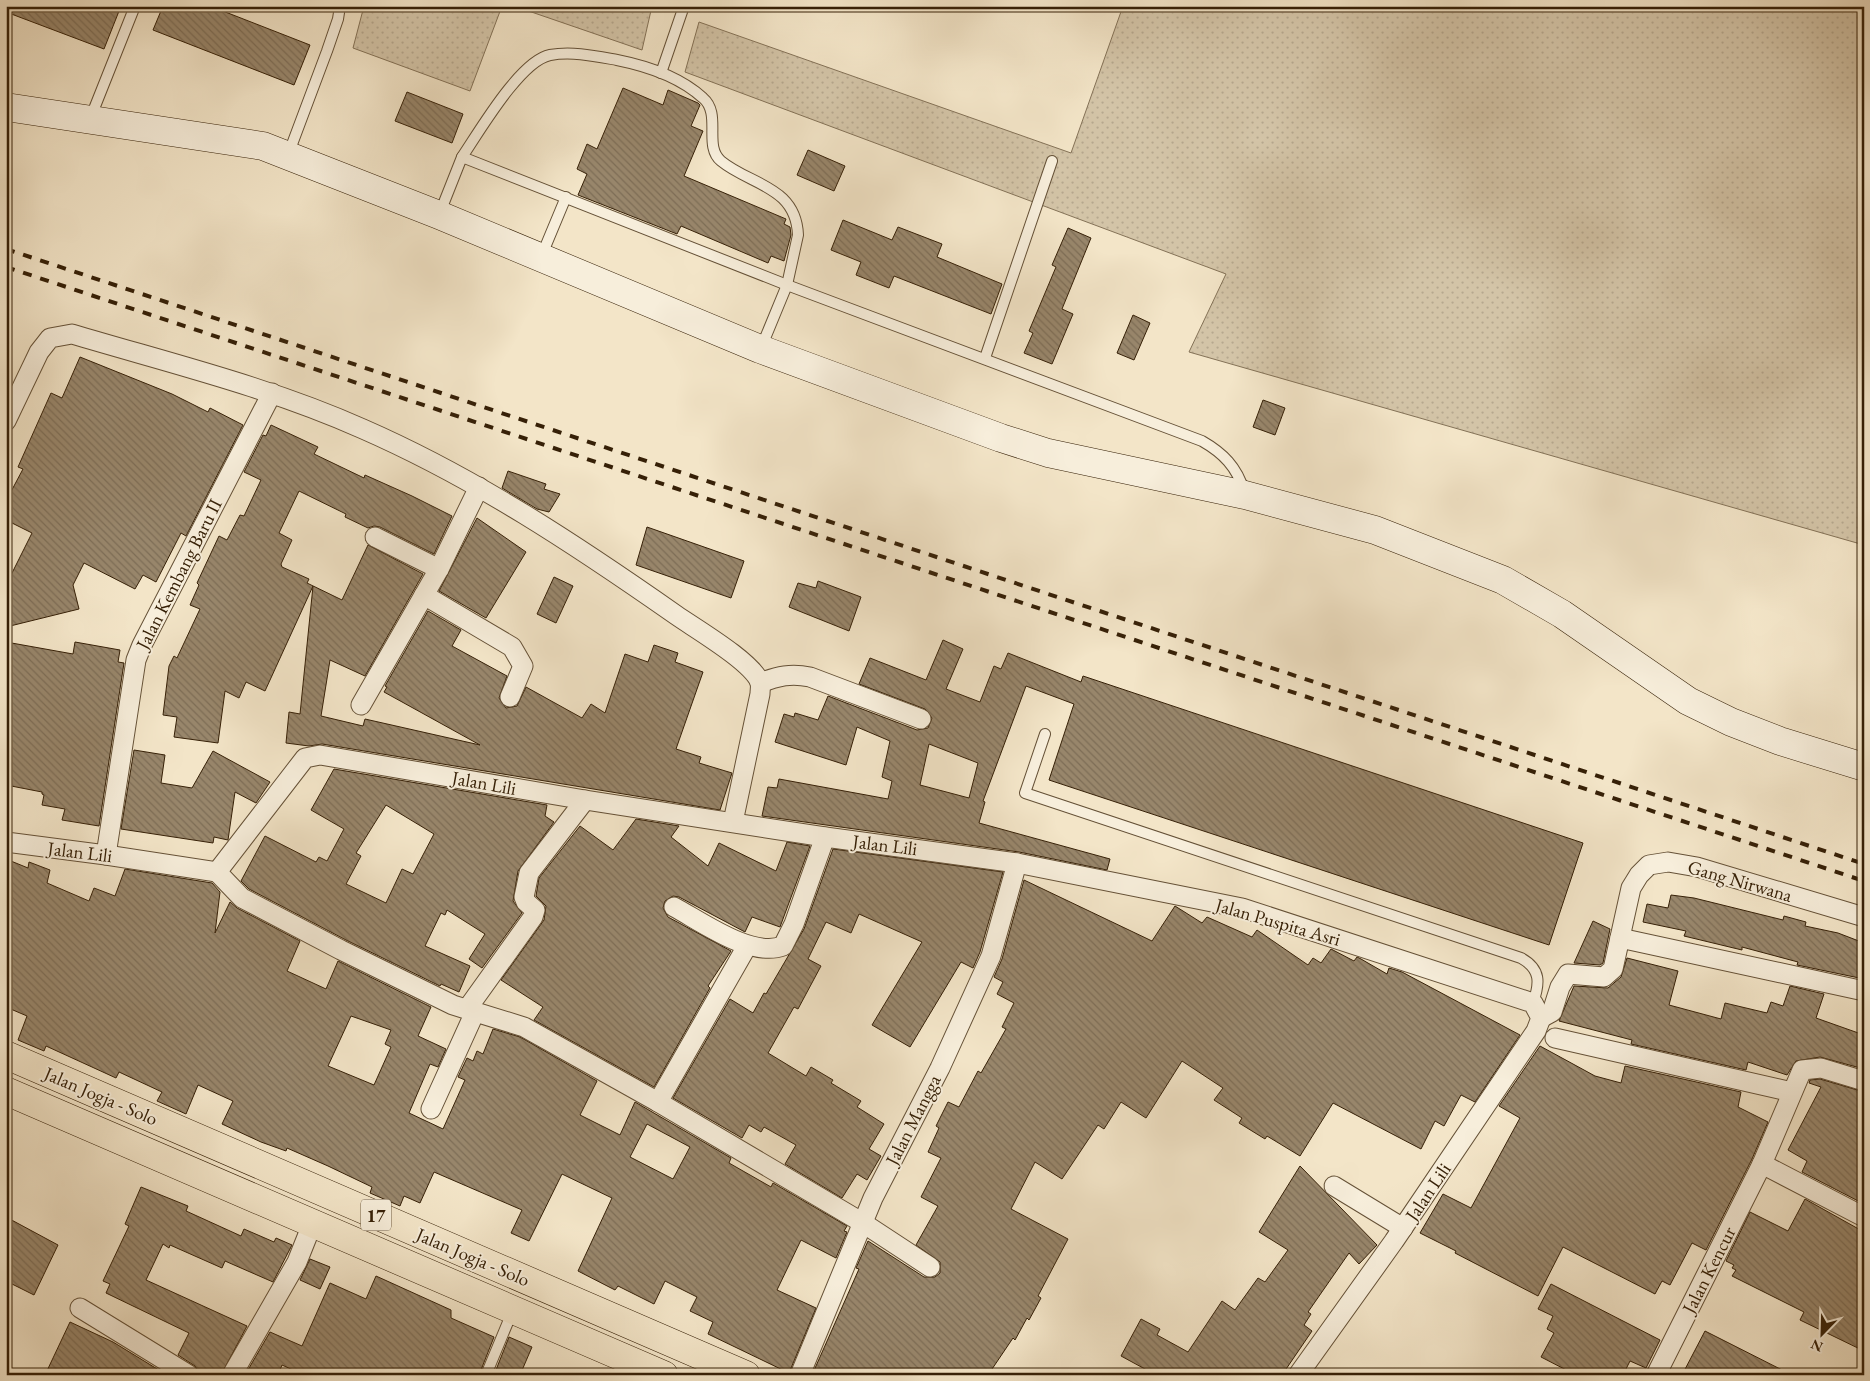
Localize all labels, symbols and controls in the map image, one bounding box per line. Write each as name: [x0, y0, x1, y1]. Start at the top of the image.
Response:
street label: Jalan Kembang Baru II: [129, 494, 228, 655]
street label: Jalan Lili: [448, 765, 519, 801]
street label: Jalan Lili: [849, 828, 919, 861]
street label: Jalan Lili: [44, 835, 114, 868]
street label: Gang Nirwana: [1685, 854, 1796, 908]
street label: Jalan Puspita Asri: [1211, 892, 1344, 952]
street label: Jalan Jogja - Solo: [38, 1060, 162, 1131]
street label: Jalan Mangga: [879, 1070, 947, 1171]
street label: Jalan Lili: [1398, 1158, 1457, 1228]
road number: 17: [361, 1200, 391, 1230]
street label: Jalan Jogja - Solo: [410, 1221, 534, 1292]
street label: Jalan Kencur: [1676, 1222, 1742, 1320]
north arrow: [1798, 1308, 1848, 1358]
text: N: [1808, 1335, 1826, 1356]

